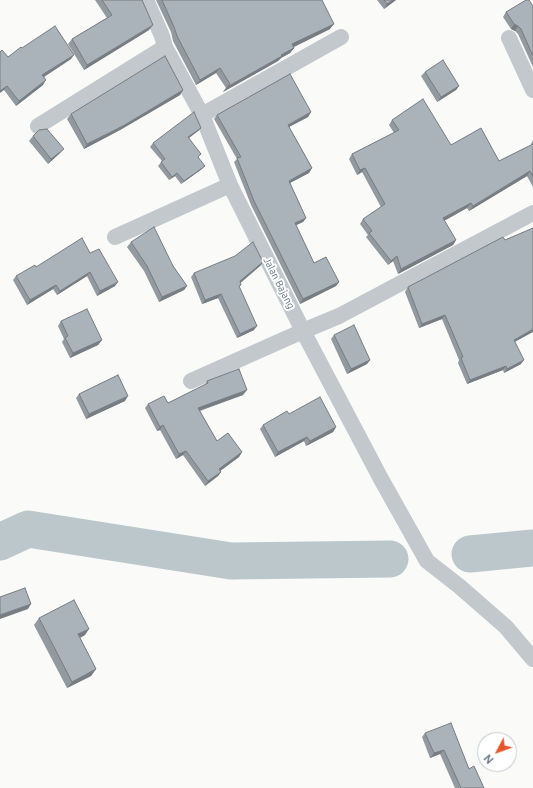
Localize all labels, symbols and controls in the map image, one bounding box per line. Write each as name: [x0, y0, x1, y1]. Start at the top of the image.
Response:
street label: Jalan Bajang: [261, 255, 297, 311]
north arrow: [477, 732, 517, 772]
text: N: [481, 752, 496, 766]

